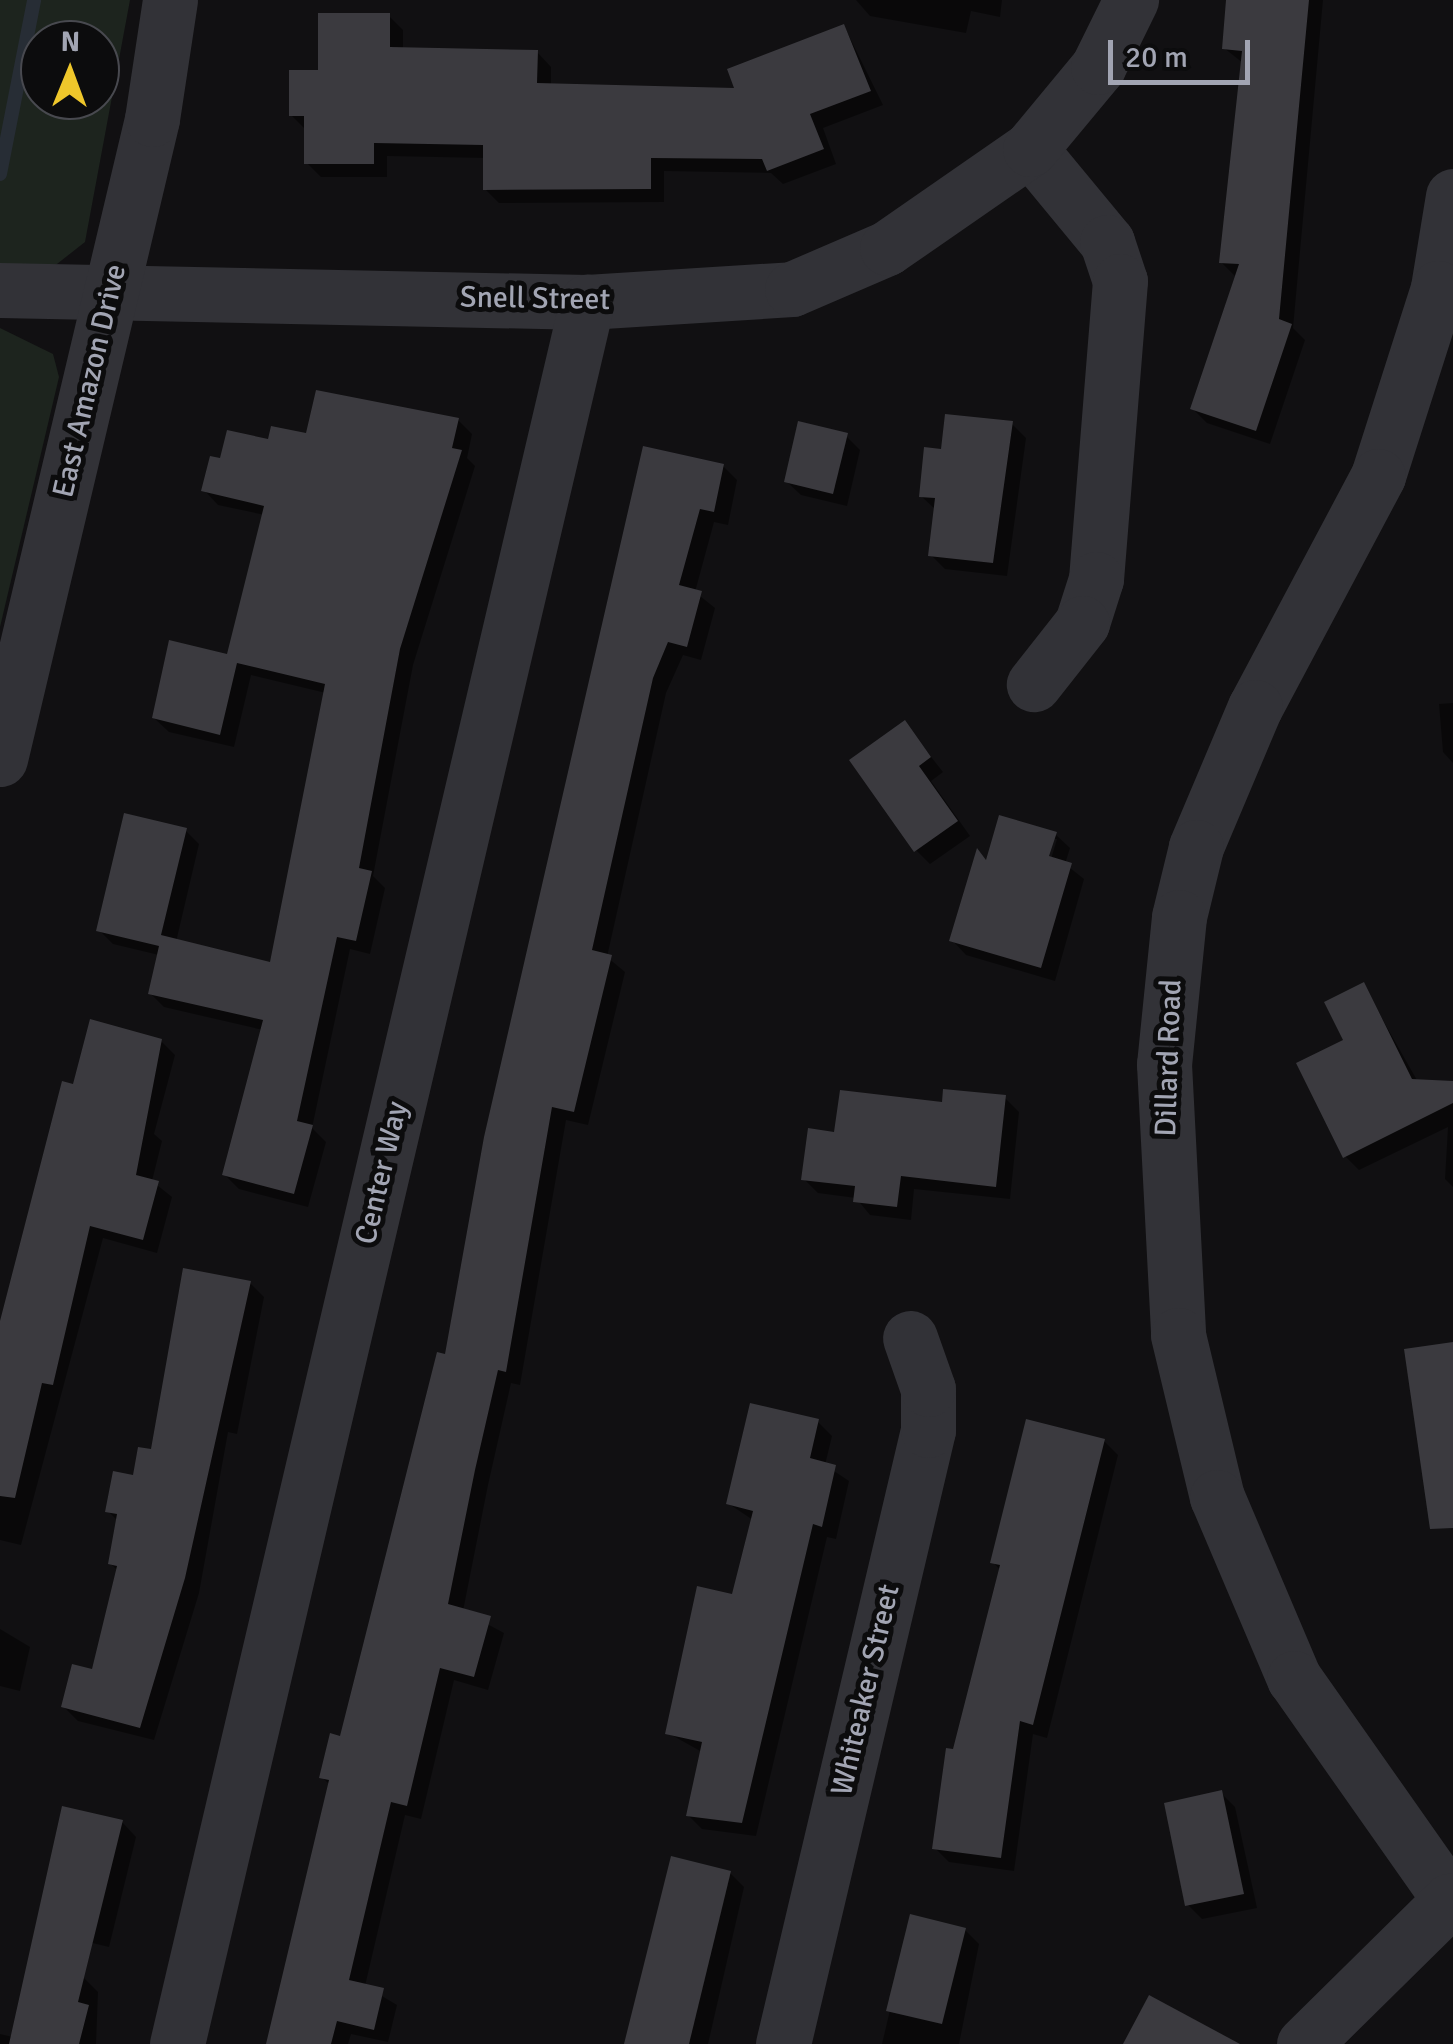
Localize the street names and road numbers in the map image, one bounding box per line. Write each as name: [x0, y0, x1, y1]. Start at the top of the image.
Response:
street label: East Amazon Drive: [46, 261, 134, 501]
street label: Snell Street: [460, 280, 610, 318]
street label: Dillard Road: [1148, 979, 1190, 1137]
street label: Center Way: [348, 1098, 416, 1248]
street label: Whiteaker Street: [824, 1581, 908, 1799]

